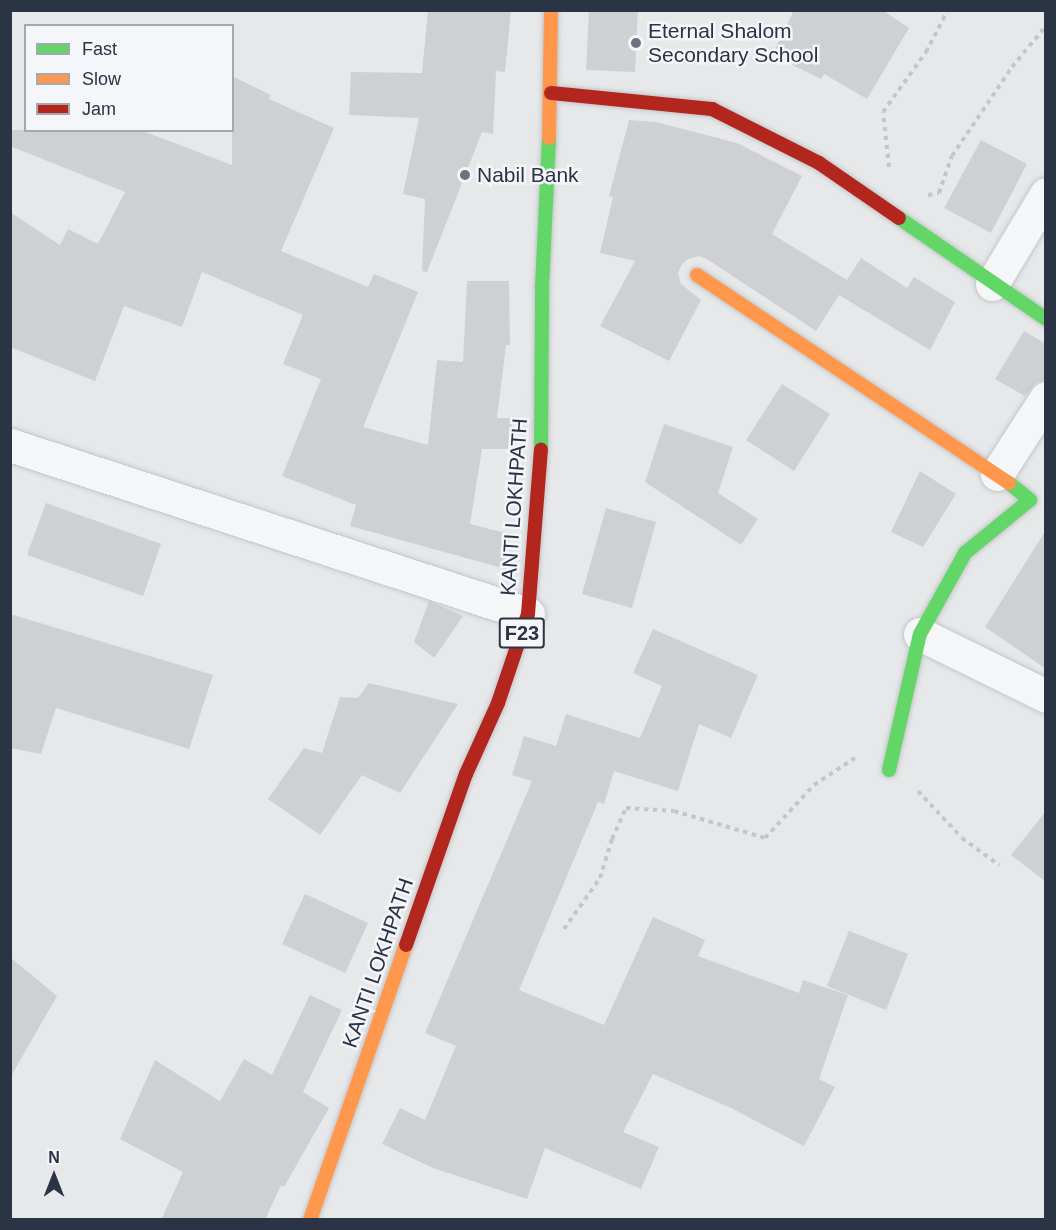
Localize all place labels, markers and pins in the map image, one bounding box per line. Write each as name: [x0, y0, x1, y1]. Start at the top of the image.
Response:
place label: Eternal Shalom Secondary School: [648, 18, 818, 68]
marker: Eternal Shalom Secondary School: [629, 36, 643, 50]
place label: Nabil Bank: [477, 162, 579, 188]
marker: Nabil Bank: [458, 168, 472, 182]

